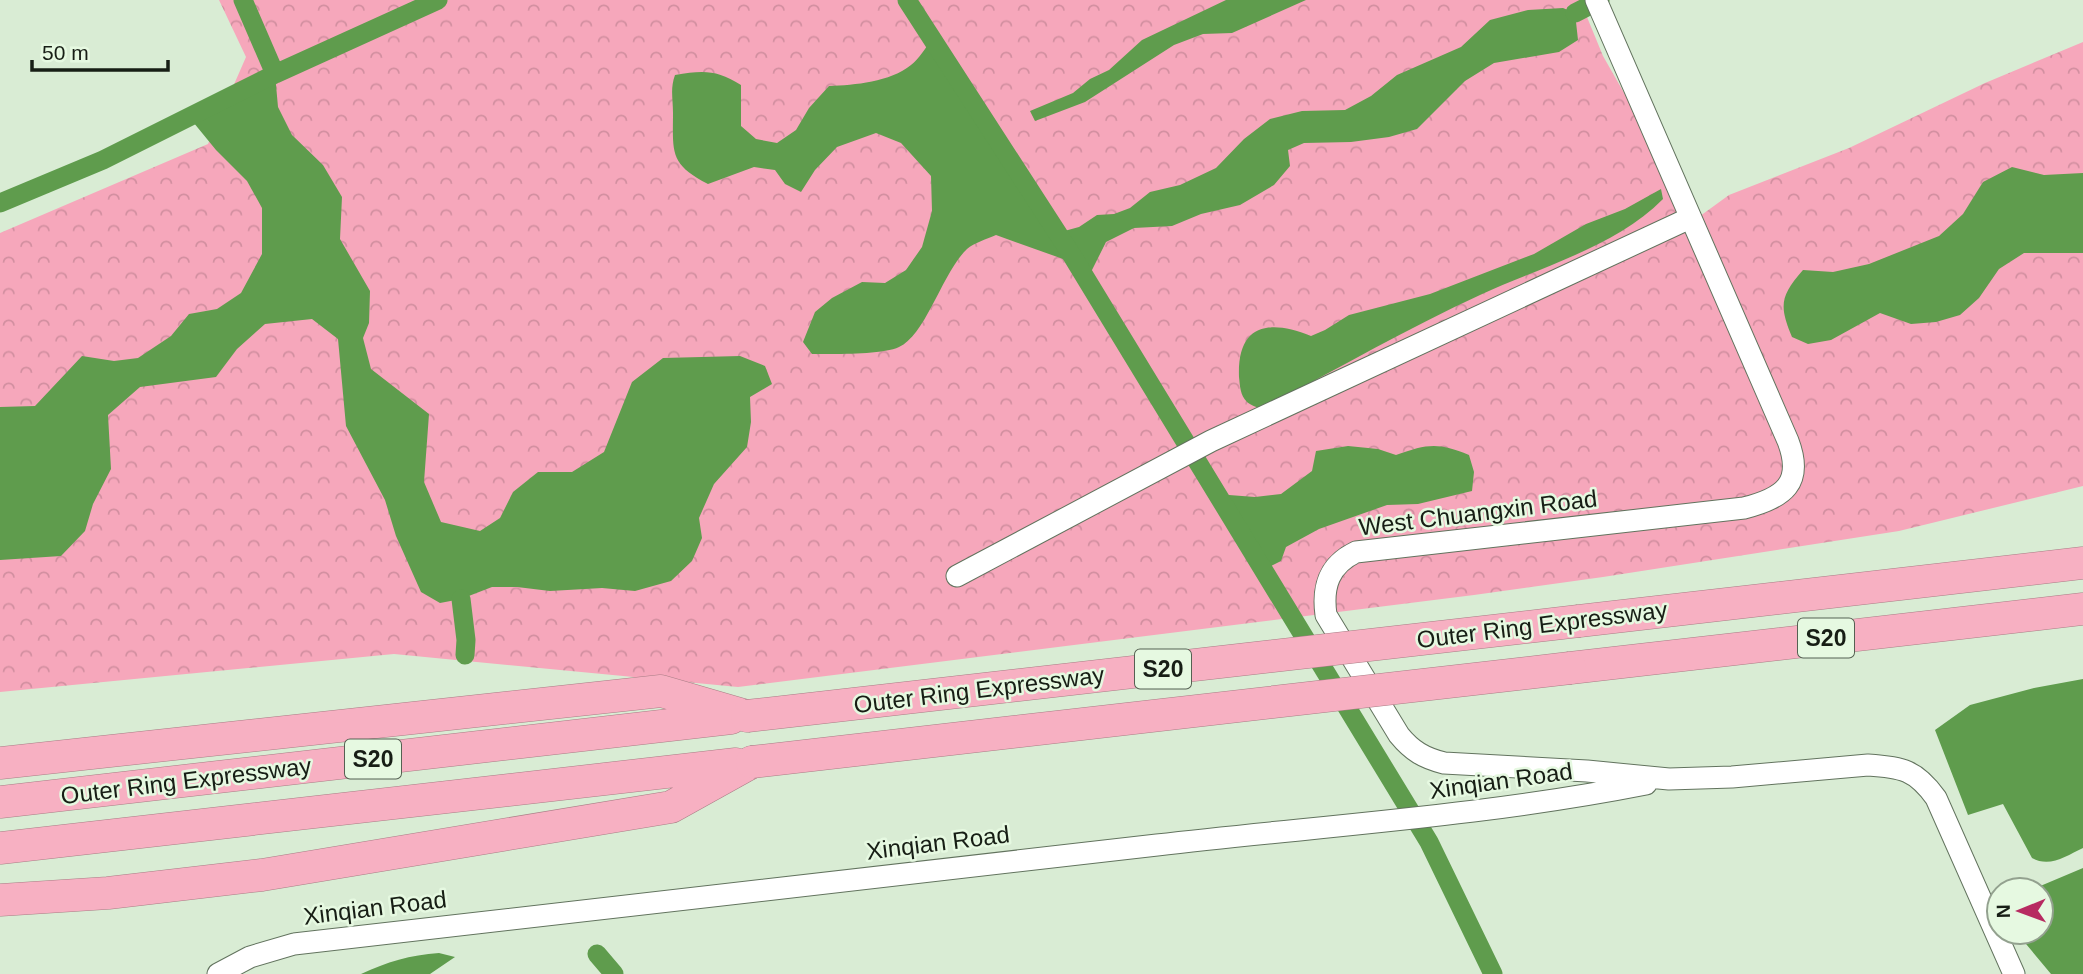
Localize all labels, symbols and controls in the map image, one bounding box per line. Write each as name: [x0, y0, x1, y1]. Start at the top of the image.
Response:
scale bar: [32, 28, 168, 72]
text: 50 m: [42, 41, 89, 64]
street label: West Chuangxin Road: [1357, 484, 1599, 541]
street label: Outer Ring Expressway: [1415, 596, 1669, 653]
road number: S20: [1798, 618, 1854, 658]
road number: S20: [1135, 650, 1191, 688]
street label: Outer Ring Expressway: [852, 661, 1106, 718]
road number: S20: [345, 740, 401, 778]
street label: Outer Ring Expressway: [59, 752, 313, 809]
street label: Xinqian Road: [1428, 757, 1574, 804]
street label: Xinqian Road: [865, 820, 1011, 865]
north arrow: [1985, 876, 2055, 946]
street label: Xinqian Road: [302, 885, 448, 930]
text: N: [1993, 904, 2014, 918]

